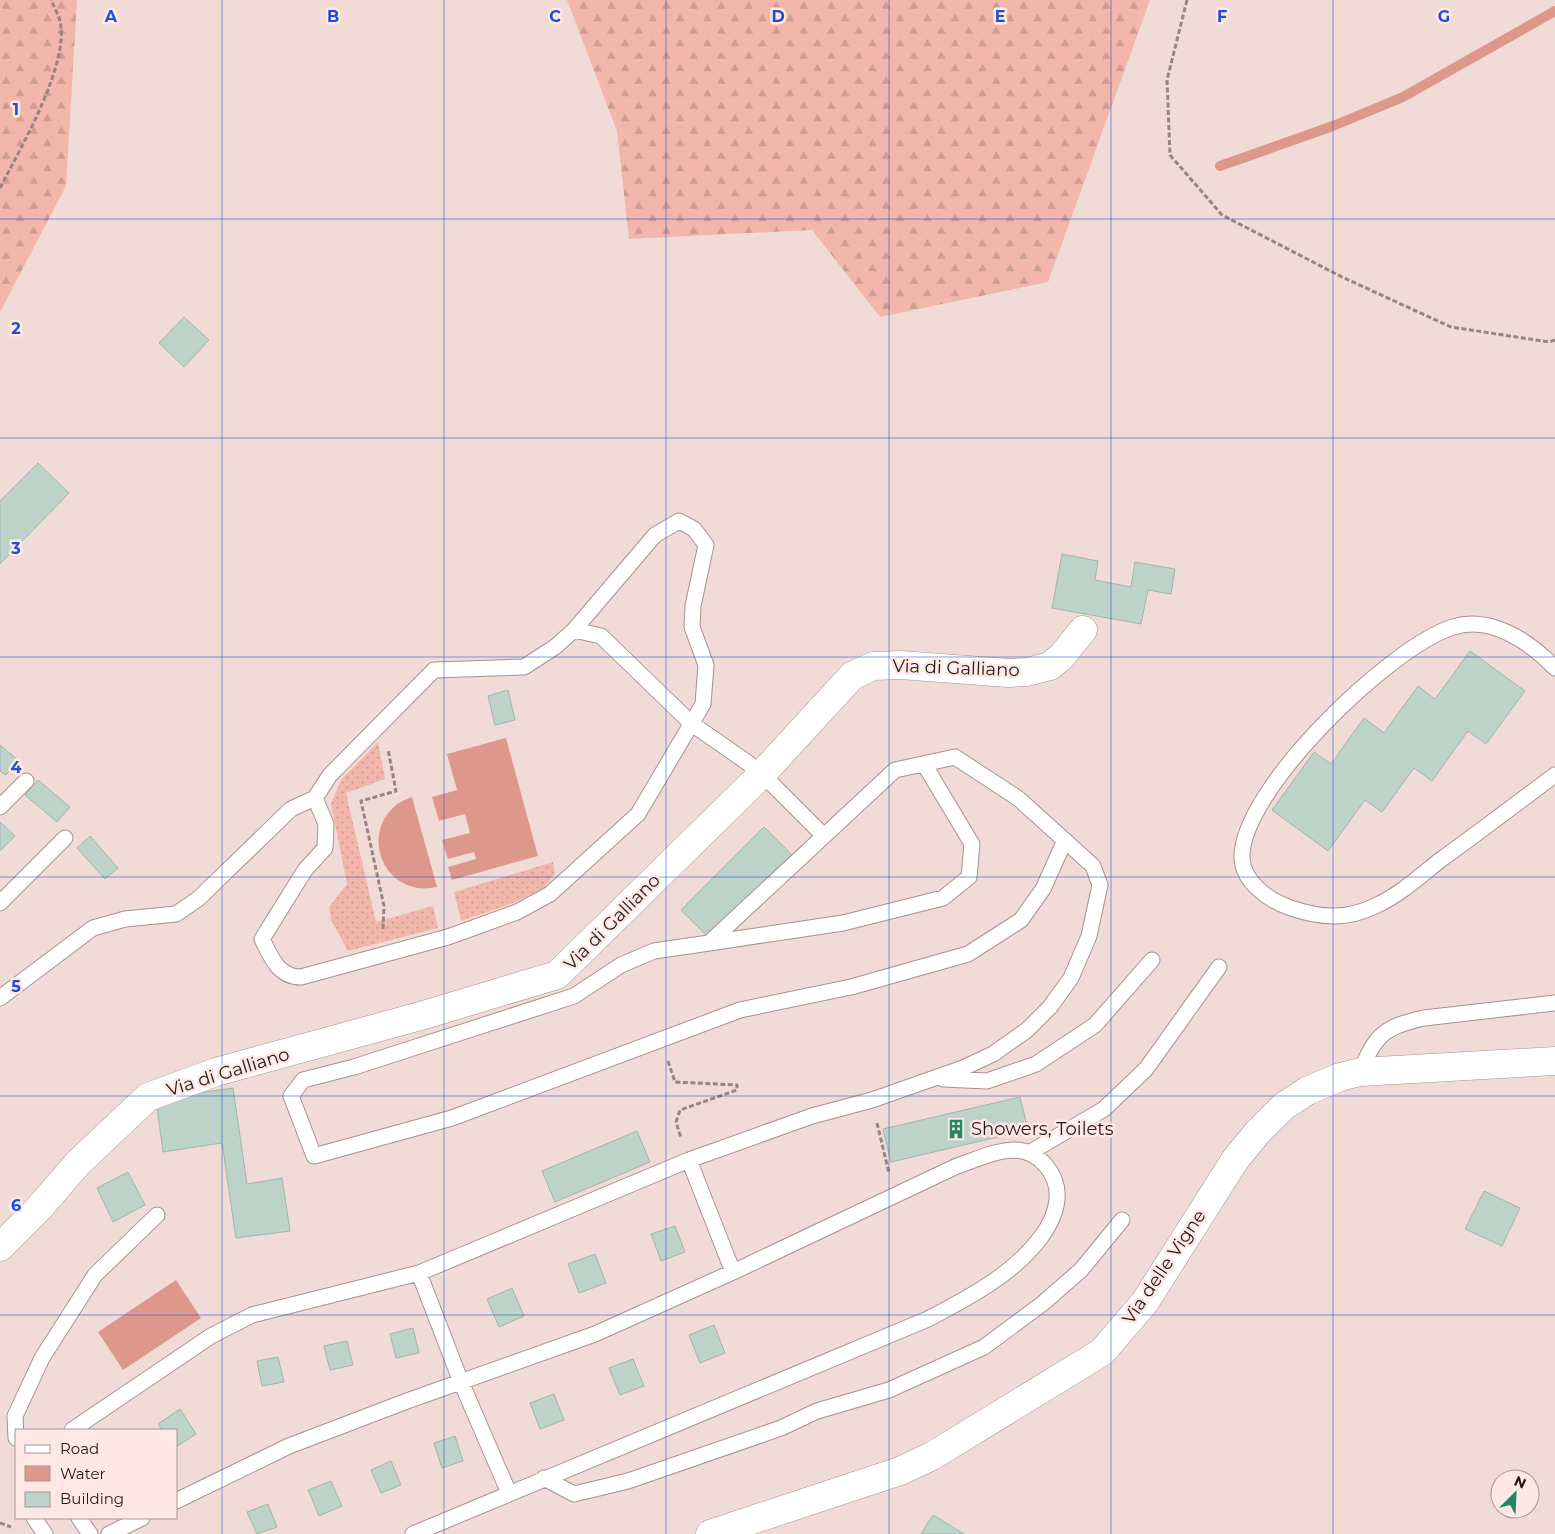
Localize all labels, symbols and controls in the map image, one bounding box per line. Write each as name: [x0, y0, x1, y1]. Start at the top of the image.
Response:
text: A: [104, 7, 118, 26]
text: B: [327, 7, 339, 26]
text: C: [549, 7, 561, 26]
text: D: [771, 7, 785, 26]
text: E: [995, 7, 1005, 26]
text: F: [1217, 7, 1227, 26]
text: G: [1438, 7, 1450, 26]
text: 1: [13, 100, 19, 119]
text: 2: [11, 319, 21, 338]
text: 3: [10, 539, 21, 558]
street label: Via di Galliano: [892, 655, 1020, 681]
text: 4: [10, 758, 22, 777]
street label: Via di Galliano: [559, 869, 665, 975]
text: 5: [11, 977, 21, 996]
street label: Via di Galliano: [164, 1043, 292, 1101]
building icon: Showers, Toilets: [945, 1118, 967, 1140]
place label: Showers, Toilets: [971, 1118, 1114, 1140]
text: 6: [11, 1196, 21, 1215]
street label: Via delle Vigne: [1118, 1206, 1210, 1328]
legend: [15, 1429, 178, 1519]
text: Road: [60, 1439, 99, 1458]
text: Water: [60, 1464, 106, 1483]
north arrow: [1490, 1469, 1540, 1519]
text: N: [1511, 1472, 1529, 1493]
text: Building: [60, 1489, 124, 1508]

